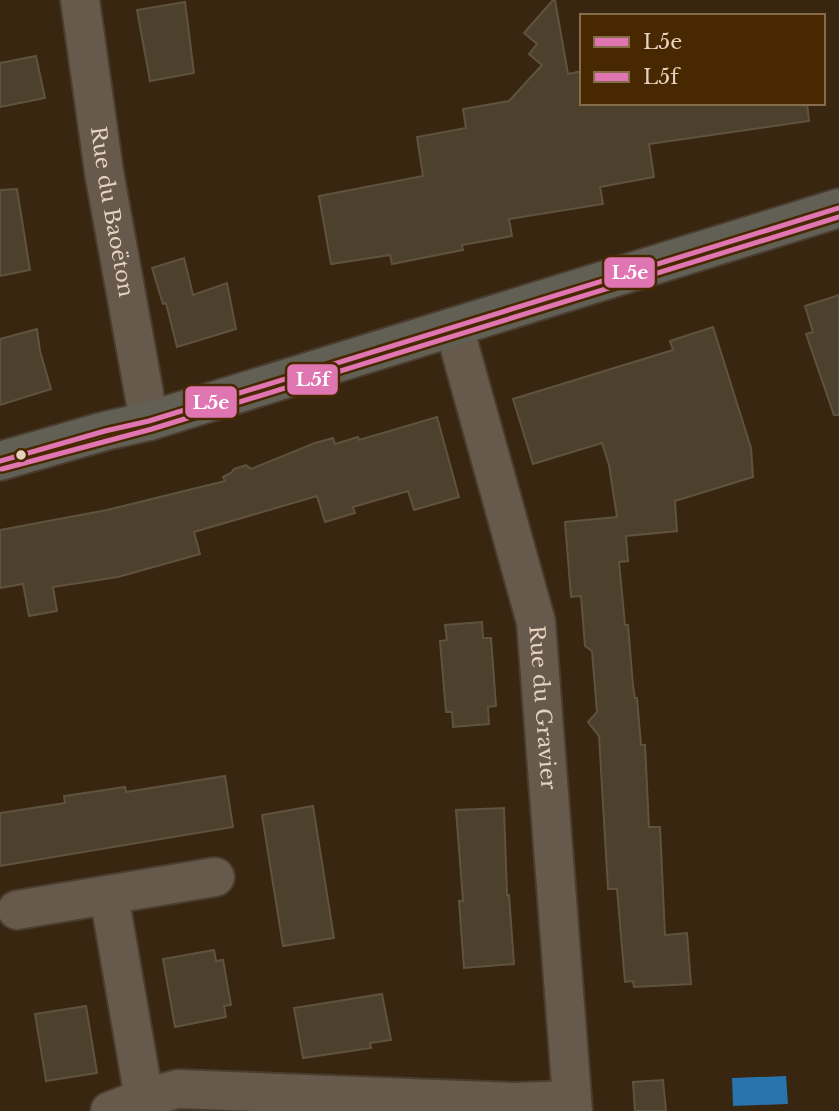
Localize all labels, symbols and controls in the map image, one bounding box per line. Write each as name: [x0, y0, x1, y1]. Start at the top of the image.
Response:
legend: [580, 14, 825, 105]
text: L5e: [643, 29, 682, 55]
text: L5f: [643, 64, 681, 90]
street label: Rue du Baoëton: [85, 125, 139, 299]
line badge: L5e: [603, 256, 656, 289]
text: L5e: [612, 261, 648, 284]
line badge: L5f: [286, 363, 339, 396]
text: L5f: [296, 368, 333, 391]
line badge: L5e: [184, 385, 238, 419]
text: L5e: [193, 391, 229, 414]
unlabelled marker: [14, 448, 28, 462]
street label: Rue du Gravier: [523, 625, 562, 791]

